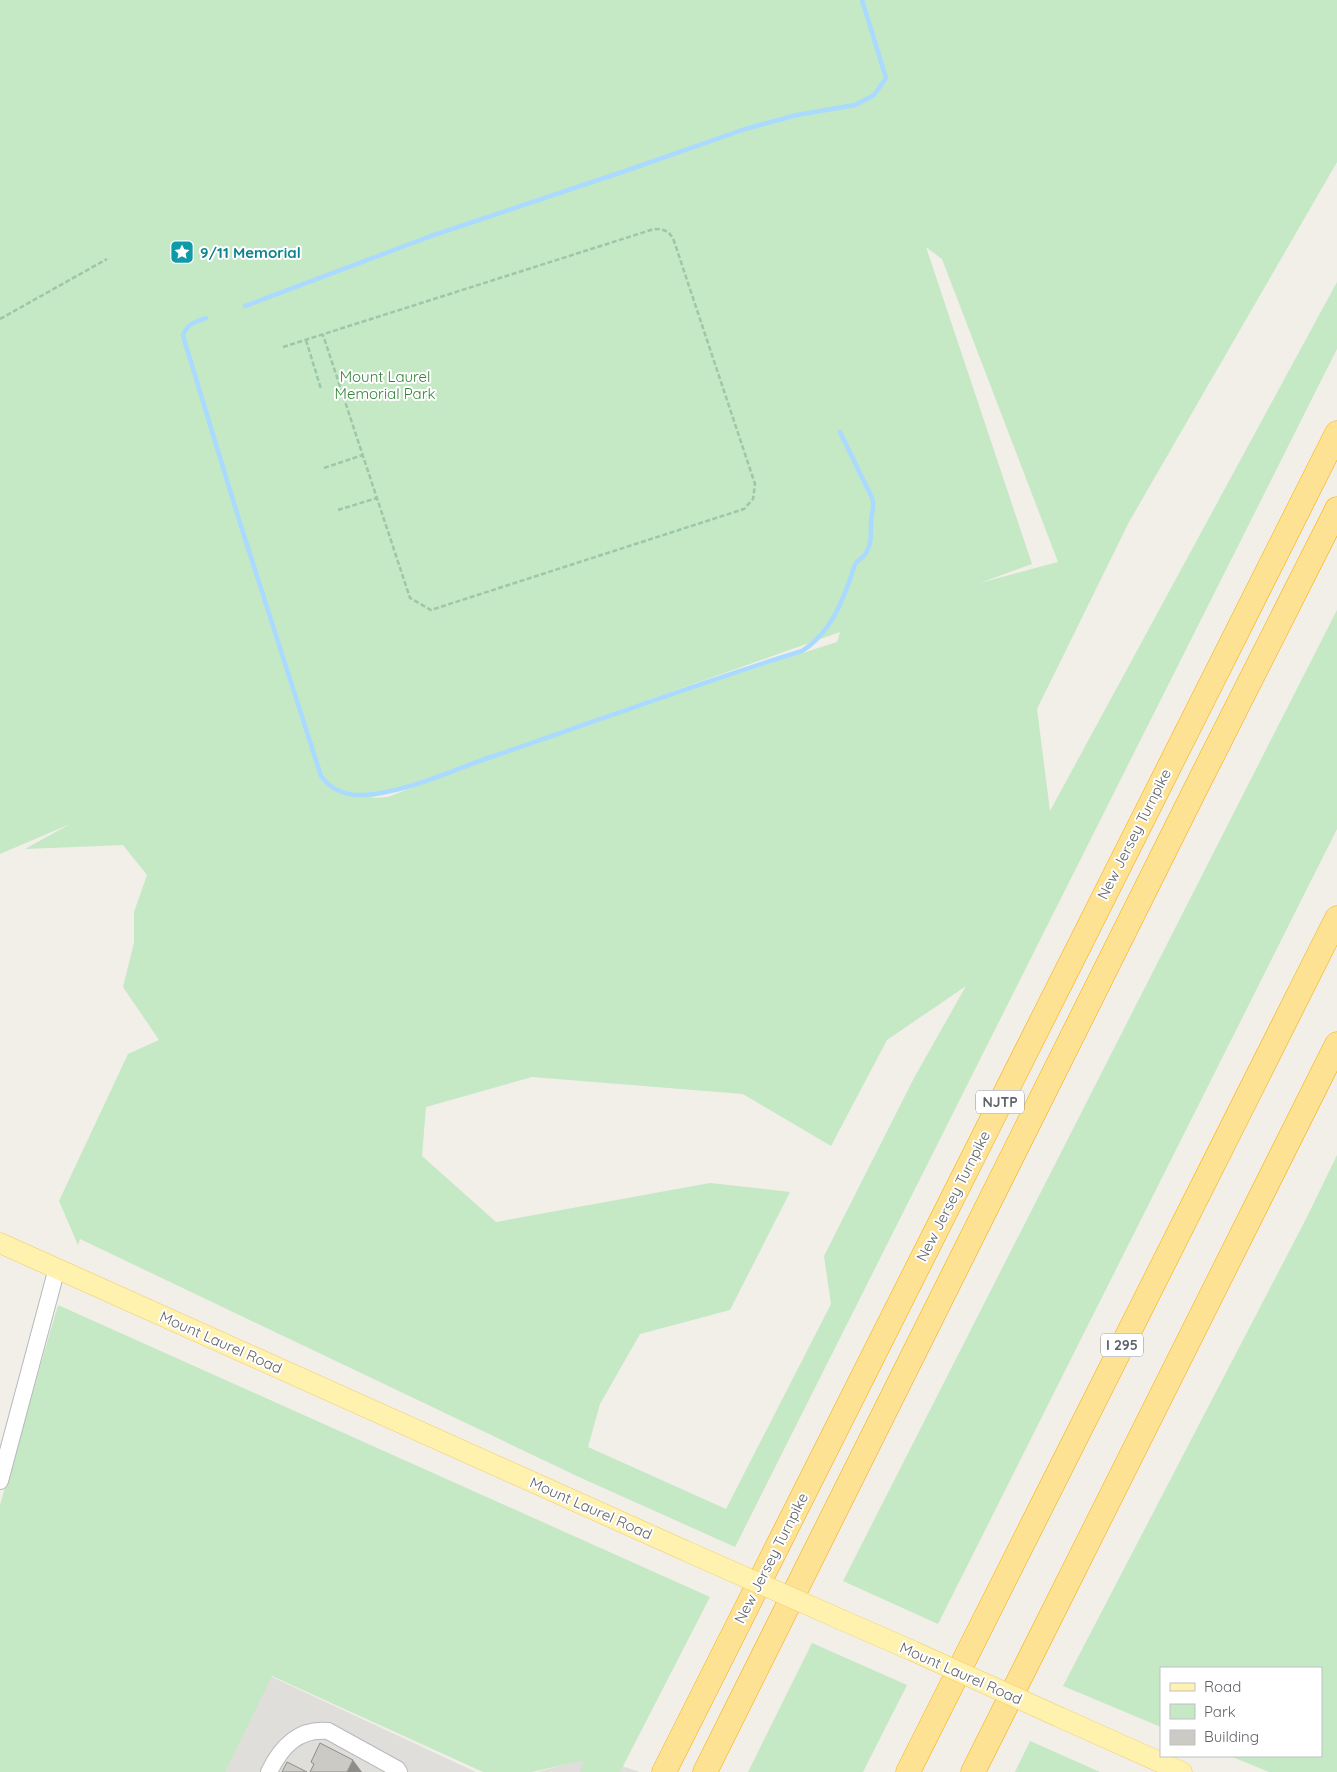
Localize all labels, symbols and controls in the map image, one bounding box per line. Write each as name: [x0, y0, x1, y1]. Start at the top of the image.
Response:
place icon: 9/11 Memorial: [169, 239, 195, 265]
place label: 9/11 Memorial: [200, 243, 301, 262]
park label: Mount Laurel Memorial Park: [335, 367, 436, 403]
street label: New Jersey Turnpike: [1093, 765, 1175, 903]
road number: NJTP: [976, 1090, 1024, 1114]
street label: New Jersey Turnpike: [912, 1127, 994, 1265]
street label: Mount Laurel Road: [157, 1306, 285, 1378]
road number: I 295: [1101, 1334, 1143, 1356]
street label: Mount Laurel Road: [527, 1472, 655, 1544]
street label: New Jersey Turnpike: [730, 1489, 812, 1627]
street label: Mount Laurel Road: [897, 1637, 1025, 1709]
legend: [1160, 1667, 1322, 1757]
text: Road: [1204, 1677, 1241, 1696]
text: Park: [1204, 1702, 1236, 1721]
text: Building: [1204, 1727, 1259, 1746]

